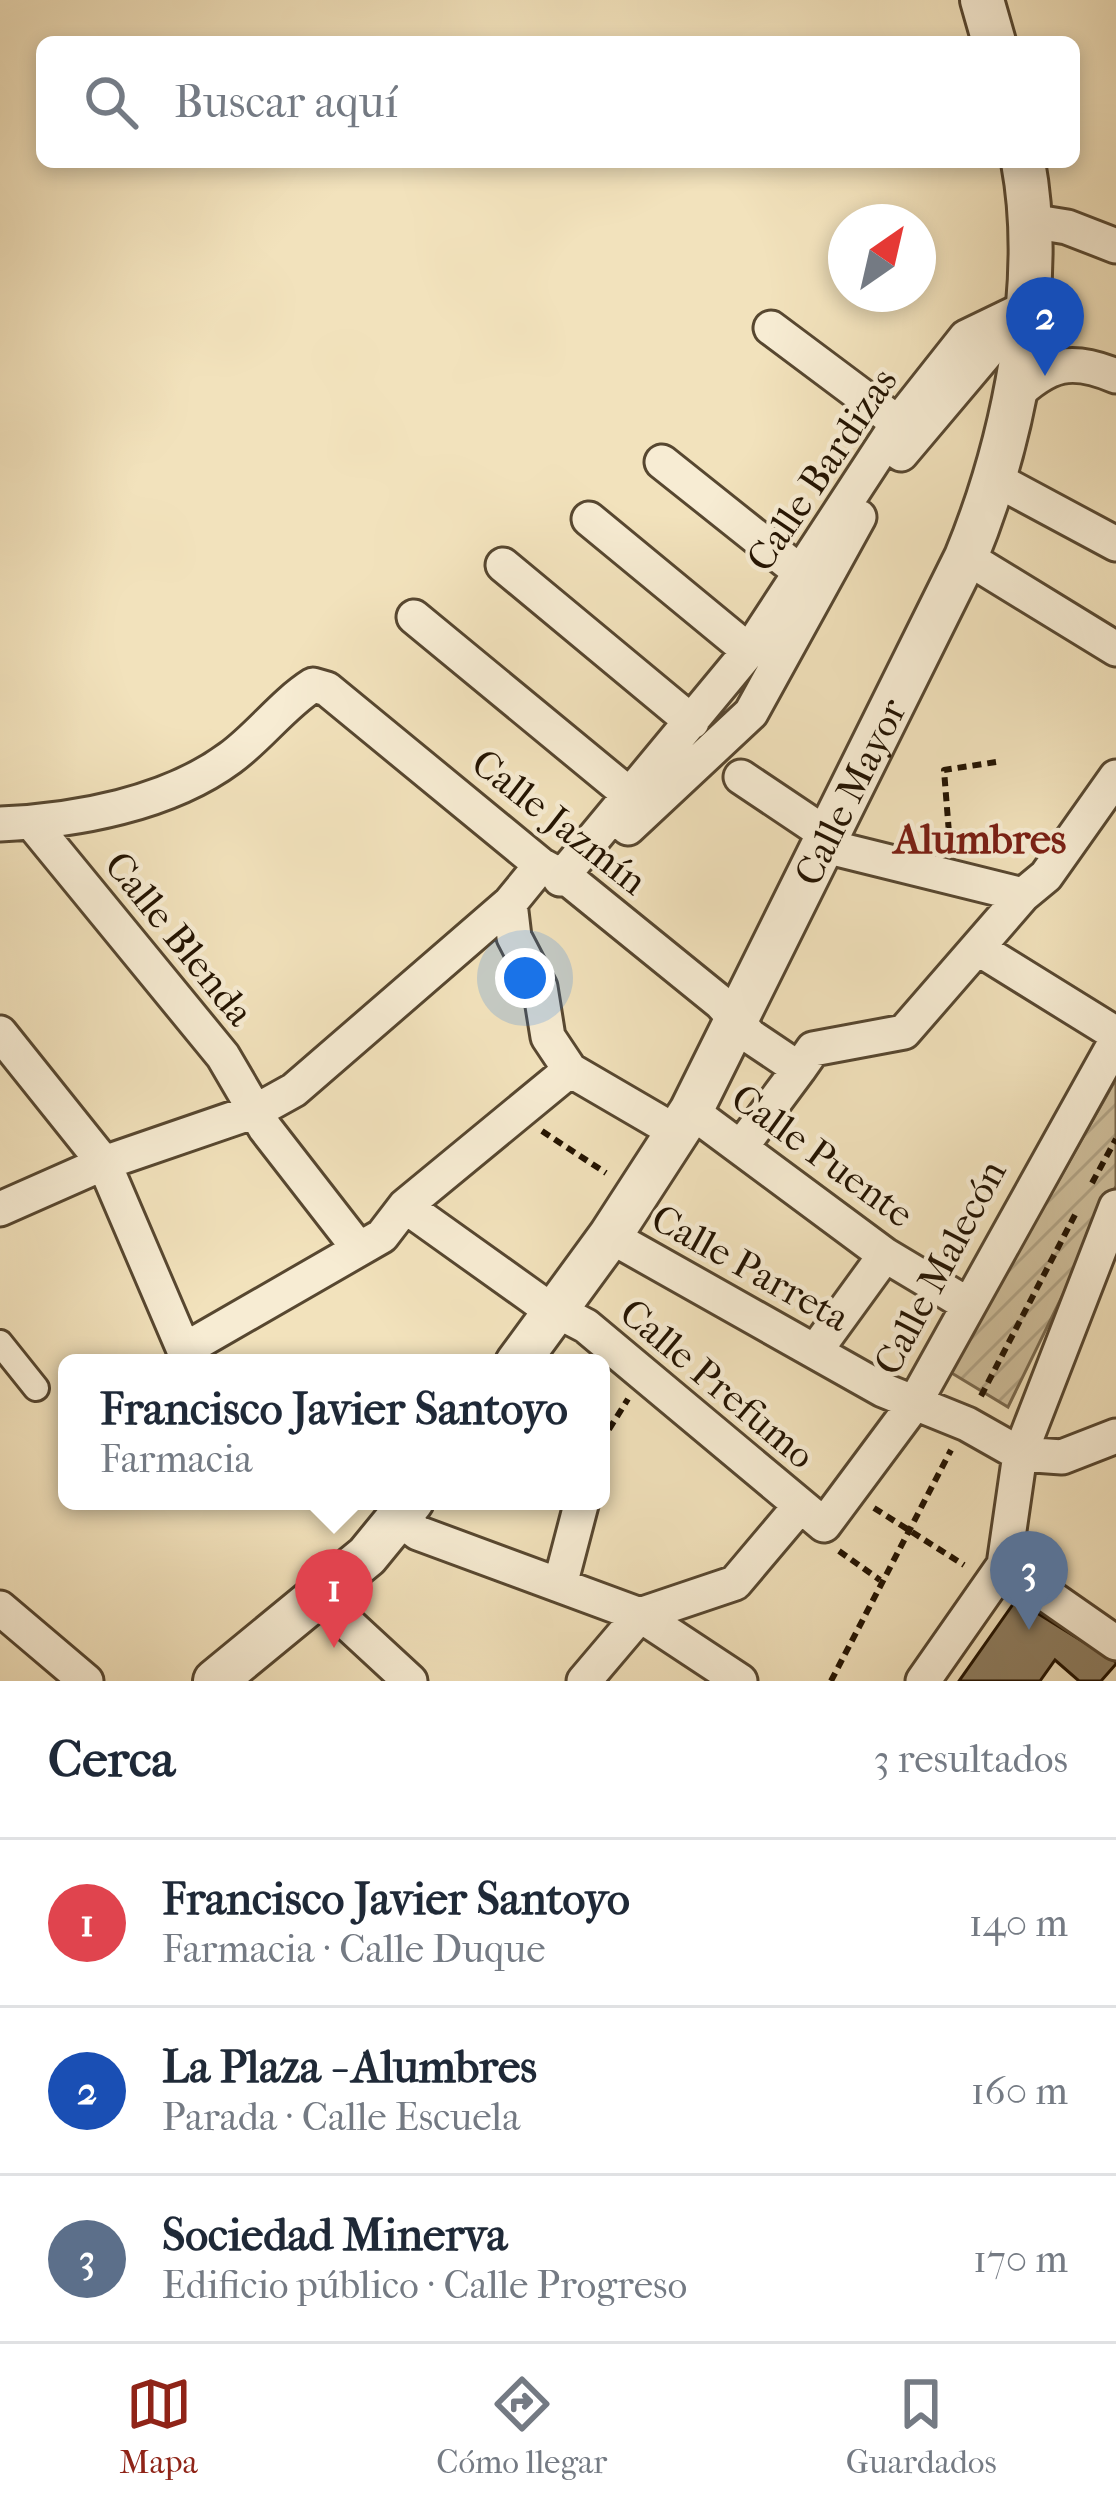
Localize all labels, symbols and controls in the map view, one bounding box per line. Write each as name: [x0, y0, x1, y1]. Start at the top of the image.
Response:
search box: [36, 36, 1080, 168]
icon: search: [78, 69, 144, 135]
text: Buscar aquí: [174, 76, 398, 129]
north arrow: [828, 204, 936, 312]
pin: 2: [1006, 277, 1084, 376]
street label: Calle Bardizas: [737, 359, 907, 580]
street label: Calle Mayor: [785, 691, 916, 893]
street label: Calle Jazmín: [463, 739, 656, 904]
district label: Alumbres: [891, 815, 1066, 864]
street label: Calle Blenda: [95, 843, 264, 1035]
your location: [495, 948, 555, 1008]
street label: Calle Puente: [723, 1074, 922, 1237]
street label: Calle Malecón: [864, 1152, 1016, 1383]
street label: Calle Parreta: [644, 1195, 858, 1341]
street label: Calle Prefumo: [611, 1289, 824, 1478]
popup: [58, 1354, 610, 1510]
text: Francisco Javier Santoyo: [100, 1383, 568, 1436]
text: Farmacia: [100, 1436, 253, 1482]
pin: 3: [990, 1531, 1068, 1630]
pin: 1: [295, 1549, 373, 1648]
text: Cerca: [48, 1729, 175, 1789]
text: 3 resultados: [874, 1736, 1068, 1782]
text: Francisco Javier Santoyo: [162, 1873, 630, 1926]
text: 1: [80, 1900, 94, 1946]
text: 140 m: [969, 1900, 1068, 1946]
text: Farmacia · Calle Duque: [162, 1926, 545, 1972]
text: La Plaza - Alumbres: [162, 2041, 537, 2094]
text: 2: [77, 2068, 97, 2114]
text: 160 m: [971, 2068, 1068, 2114]
text: Parada · Calle Escuela: [162, 2094, 520, 2140]
text: Sociedad Minerva: [162, 2209, 507, 2262]
text: 3: [79, 2236, 95, 2282]
text: 170 m: [973, 2236, 1068, 2282]
text: Edificio público · Calle Progreso: [162, 2262, 687, 2308]
tab: Mapa: [119, 2371, 198, 2482]
tab: Cómo llegar: [436, 2371, 607, 2482]
tab: Guardados: [846, 2371, 997, 2482]

